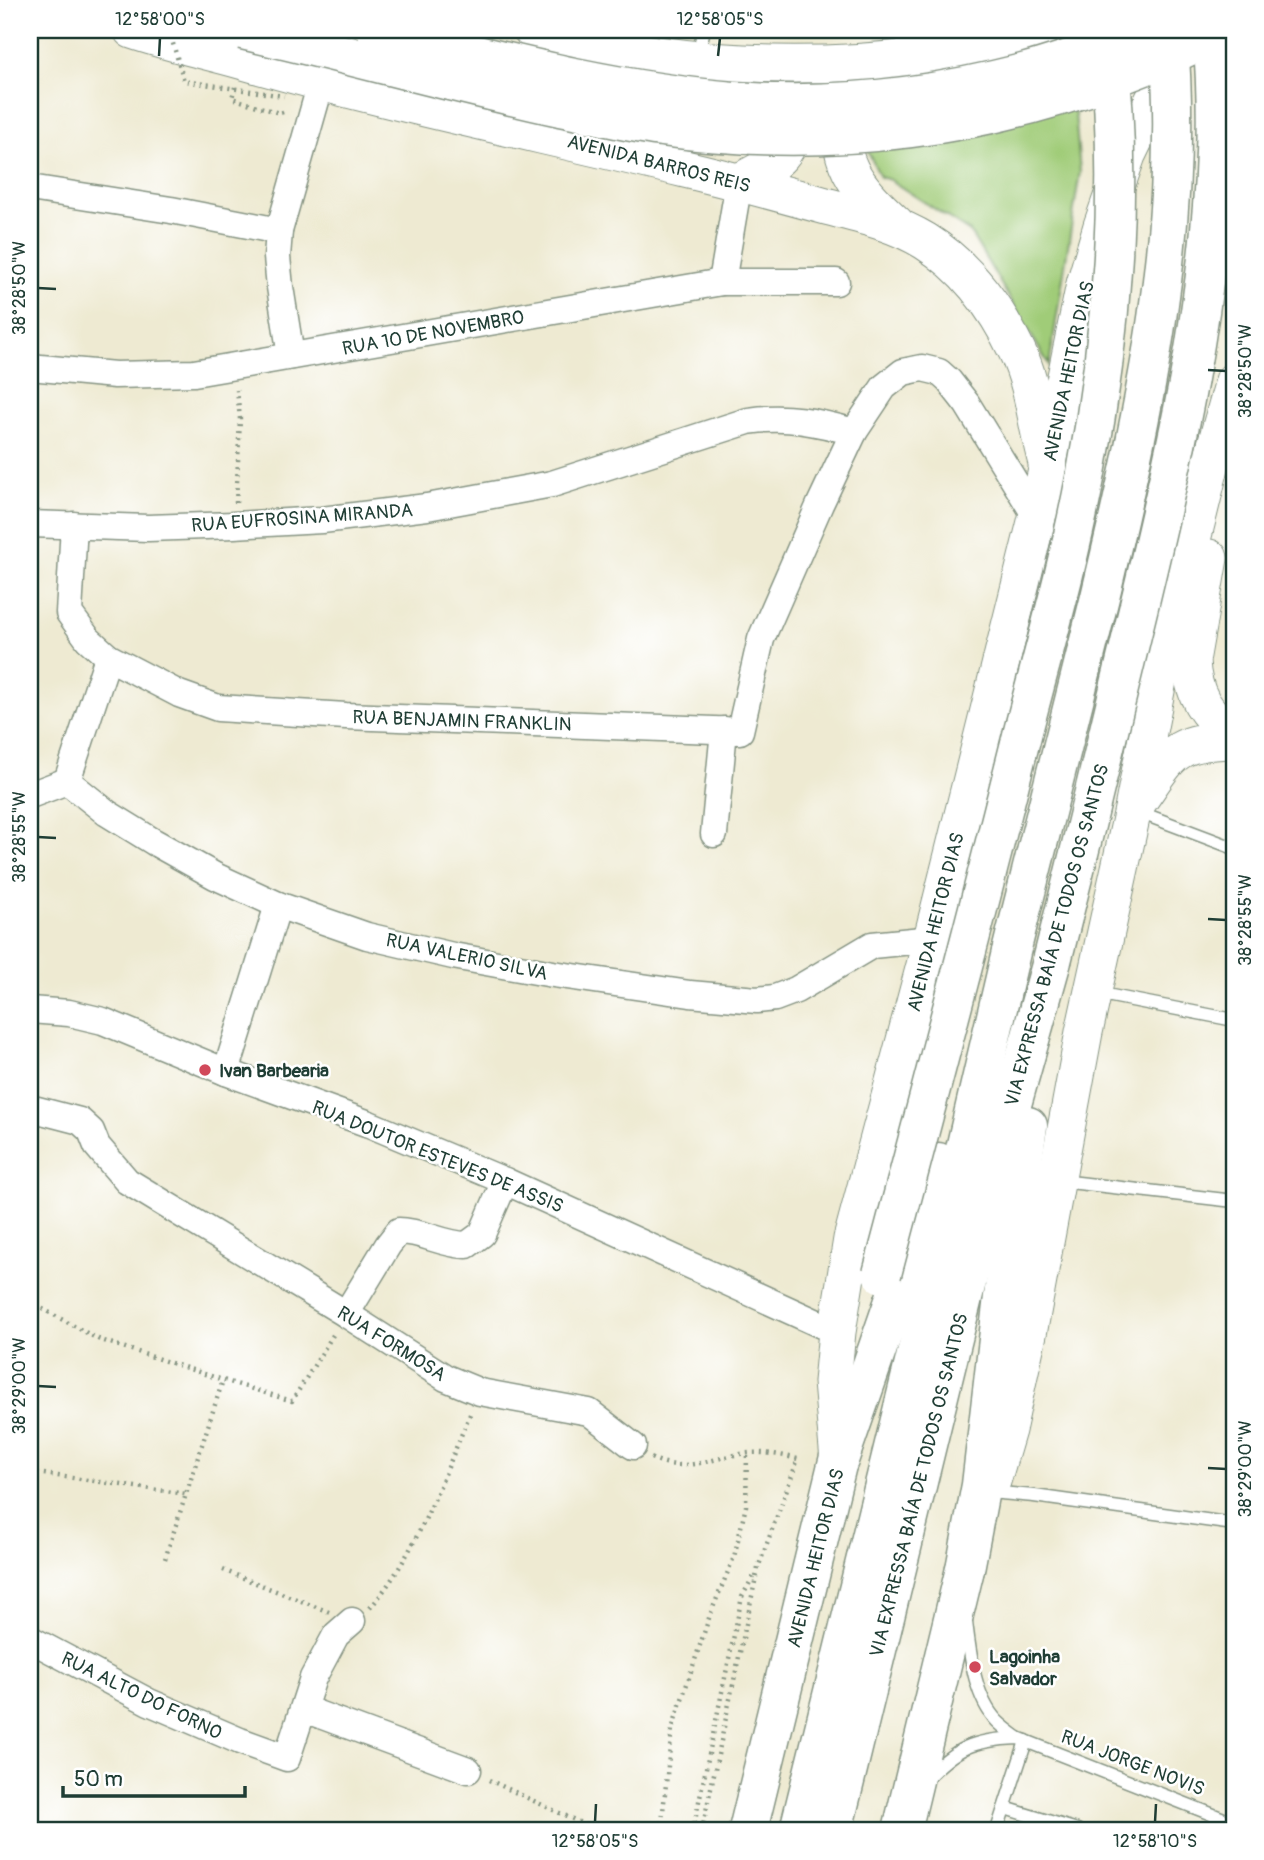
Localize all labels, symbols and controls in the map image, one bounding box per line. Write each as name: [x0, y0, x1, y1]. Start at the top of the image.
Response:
text: 12°58'00"S: [115, 8, 205, 31]
text: 12°58'05"S: [676, 8, 764, 31]
street label: AVENIDA BARROS REIS: [565, 130, 753, 198]
text: 38°28'50"W: [8, 241, 31, 335]
street label: AVENIDA HEITOR DIAS: [1038, 279, 1100, 464]
street label: RUA 10 DE NOVEMBRO: [340, 305, 526, 361]
text: 38°28'50"W: [1234, 324, 1257, 418]
street label: RUA EUFROSINA MIRANDA: [190, 498, 414, 538]
street label: RUA BENJAMIN FRANKLIN: [352, 705, 572, 737]
street label: VIA EXPRESSA BAÍA DE TODOS OS SANTOS: [1000, 761, 1114, 1109]
text: 38°28'55"W: [8, 791, 31, 883]
street label: AVENIDA HEITOR DIAS: [902, 830, 970, 1014]
text: 38°28'55"W: [1234, 874, 1257, 966]
street label: RUA VALERIO SILVA: [384, 928, 550, 986]
place label: Ivan Barbearia: [219, 1059, 329, 1083]
marker: Ivan Barbearia: [197, 1062, 213, 1078]
street label: RUA DOUTOR ESTEVES DE ASSIS: [308, 1095, 567, 1218]
street label: RUA FORMOSA: [333, 1301, 450, 1387]
street label: VIA EXPRESSA BAÍA DE TODOS OS SANTOS: [865, 1311, 973, 1660]
text: 38°29'00"W: [8, 1337, 31, 1435]
text: 38°29'00"W: [1234, 1420, 1257, 1518]
street label: AVENIDA HEITOR DIAS: [782, 1466, 850, 1650]
place label: Lagoinha Salvador: [989, 1645, 1060, 1691]
street label: RUA ALTO DO FORNO: [57, 1647, 226, 1745]
marker: Lagoinha Salvador: [967, 1659, 983, 1675]
street label: RUA JORGE NOVIS: [1058, 1725, 1208, 1801]
scale bar: [63, 1755, 245, 1799]
text: 50 m: [74, 1766, 123, 1793]
text: 12°58'05"S: [551, 1830, 639, 1853]
text: 12°58'10"S: [1113, 1830, 1197, 1853]

